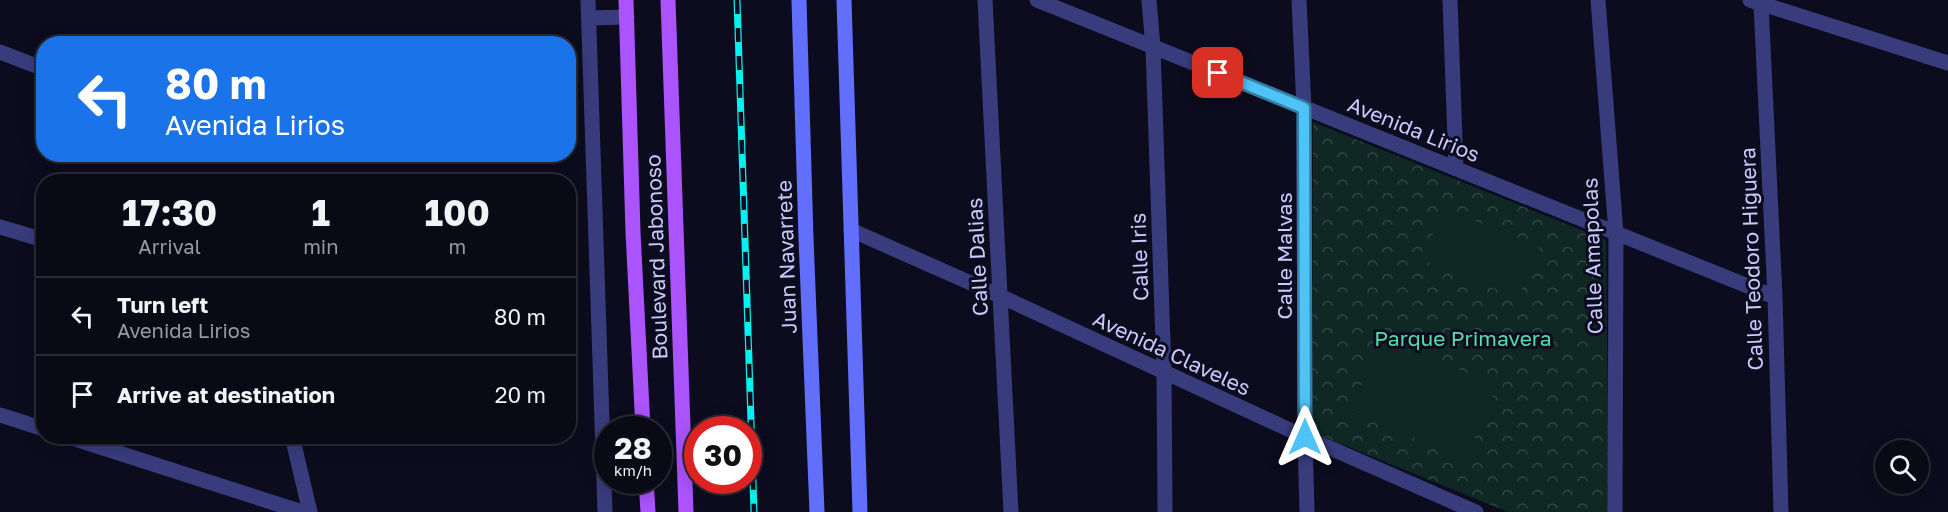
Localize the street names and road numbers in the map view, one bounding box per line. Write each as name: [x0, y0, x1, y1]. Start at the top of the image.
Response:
street label: Avenida Lirios: [1344, 91, 1484, 167]
street label: Calle Teodoro Higuera: [1734, 147, 1768, 371]
street label: Boulevard Jabonoso: [639, 154, 673, 360]
street label: Calle Amapolas: [1576, 177, 1608, 335]
street label: Juan Navarrete: [770, 180, 802, 334]
street label: Calle Malvas: [1271, 192, 1297, 320]
street label: Calle Dalias: [961, 197, 993, 317]
street label: Calle Iris: [1124, 212, 1154, 302]
street label: Avenida Claveles: [1089, 305, 1255, 401]

